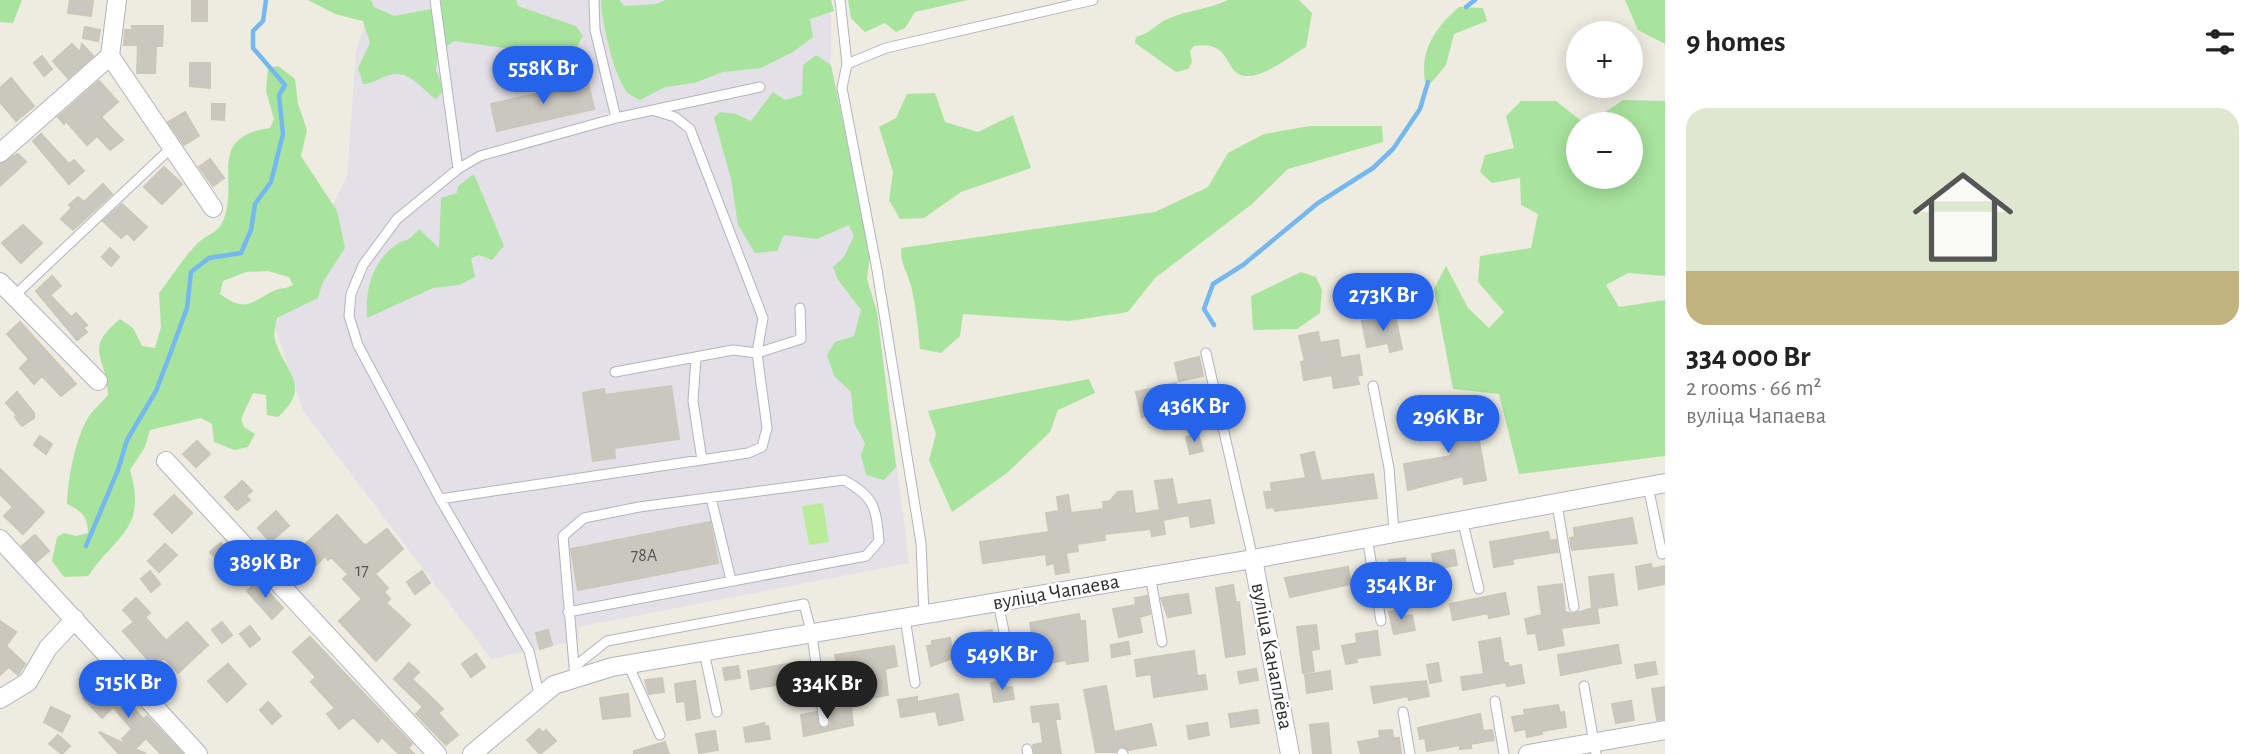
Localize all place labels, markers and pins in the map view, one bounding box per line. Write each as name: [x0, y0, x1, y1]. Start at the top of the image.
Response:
pin: 558K Br: [478, 46, 608, 106]
pin: 273K Br: [1318, 274, 1448, 333]
pin: 436K Br: [1129, 384, 1259, 444]
pin: 296K Br: [1383, 396, 1513, 455]
pin: 389K Br: [200, 540, 330, 600]
pin: 354K Br: [1336, 562, 1466, 622]
pin: 549K Br: [937, 632, 1067, 692]
pin: 515K Br: [63, 660, 193, 720]
pin: 334K Br: [762, 662, 892, 721]

